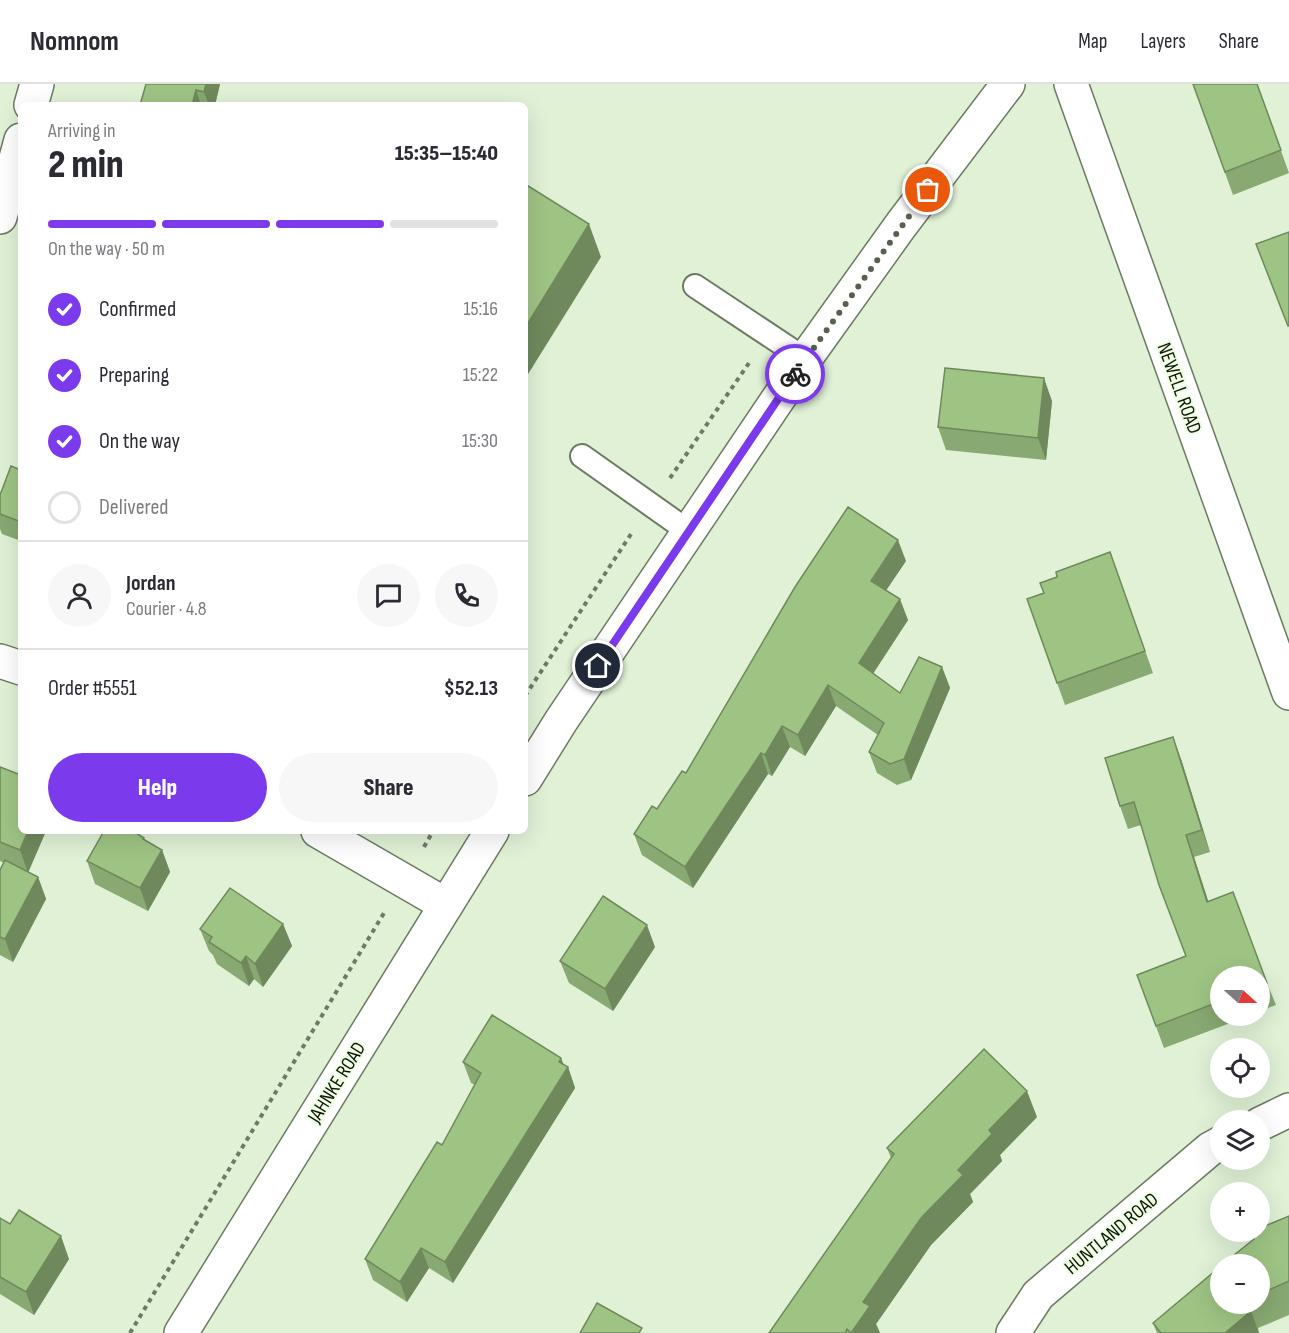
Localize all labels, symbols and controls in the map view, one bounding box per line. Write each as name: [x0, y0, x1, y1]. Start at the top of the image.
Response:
text: Nomnom: [30, 25, 119, 58]
text: Map: [1078, 29, 1107, 54]
text: Layers: [1140, 29, 1186, 54]
text: Share: [1219, 29, 1259, 54]
text: Arriving in: [48, 119, 116, 143]
text: 15:35–15:40: [395, 140, 498, 167]
text: 2 min: [48, 142, 124, 189]
pin: [902, 164, 953, 215]
icon: bag: [911, 173, 944, 206]
text: On the way · 50 m: [48, 237, 165, 261]
icon: check: [48, 293, 81, 326]
text: Confirmed: [99, 296, 176, 323]
text: 15:16: [463, 297, 498, 321]
street label: NEWELL ROAD: [1152, 340, 1207, 437]
courier: [765, 344, 825, 404]
icon: bike: [779, 358, 812, 391]
icon: check: [48, 359, 81, 392]
text: Preparing: [99, 362, 169, 389]
text: 15:22: [463, 363, 498, 387]
icon: check: [48, 425, 81, 458]
text: On the way: [99, 428, 180, 455]
text: 15:30: [462, 429, 498, 453]
text: Delivered: [99, 494, 168, 521]
button: person: [48, 564, 111, 627]
button: chat: [357, 564, 420, 627]
button: phone: [435, 564, 498, 627]
text: Jordan: [126, 570, 175, 597]
text: Courier · 4.8: [126, 597, 207, 621]
pin: [572, 640, 623, 691]
icon: home: [581, 649, 614, 682]
text: Order #5551: [48, 675, 137, 702]
text: $52.13: [444, 675, 498, 702]
button: Help: [48, 753, 267, 822]
button: Share: [279, 753, 498, 822]
north arrow: [1210, 966, 1270, 1026]
map controls: [1210, 966, 1270, 1314]
street label: JAHNKE ROAD: [302, 1038, 371, 1128]
button: locate: [1210, 1038, 1270, 1098]
button: layers: [1210, 1110, 1270, 1170]
button: +: [1210, 1182, 1270, 1242]
street label: HUNTLAND ROAD: [1060, 1188, 1163, 1280]
button: −: [1210, 1254, 1270, 1314]

